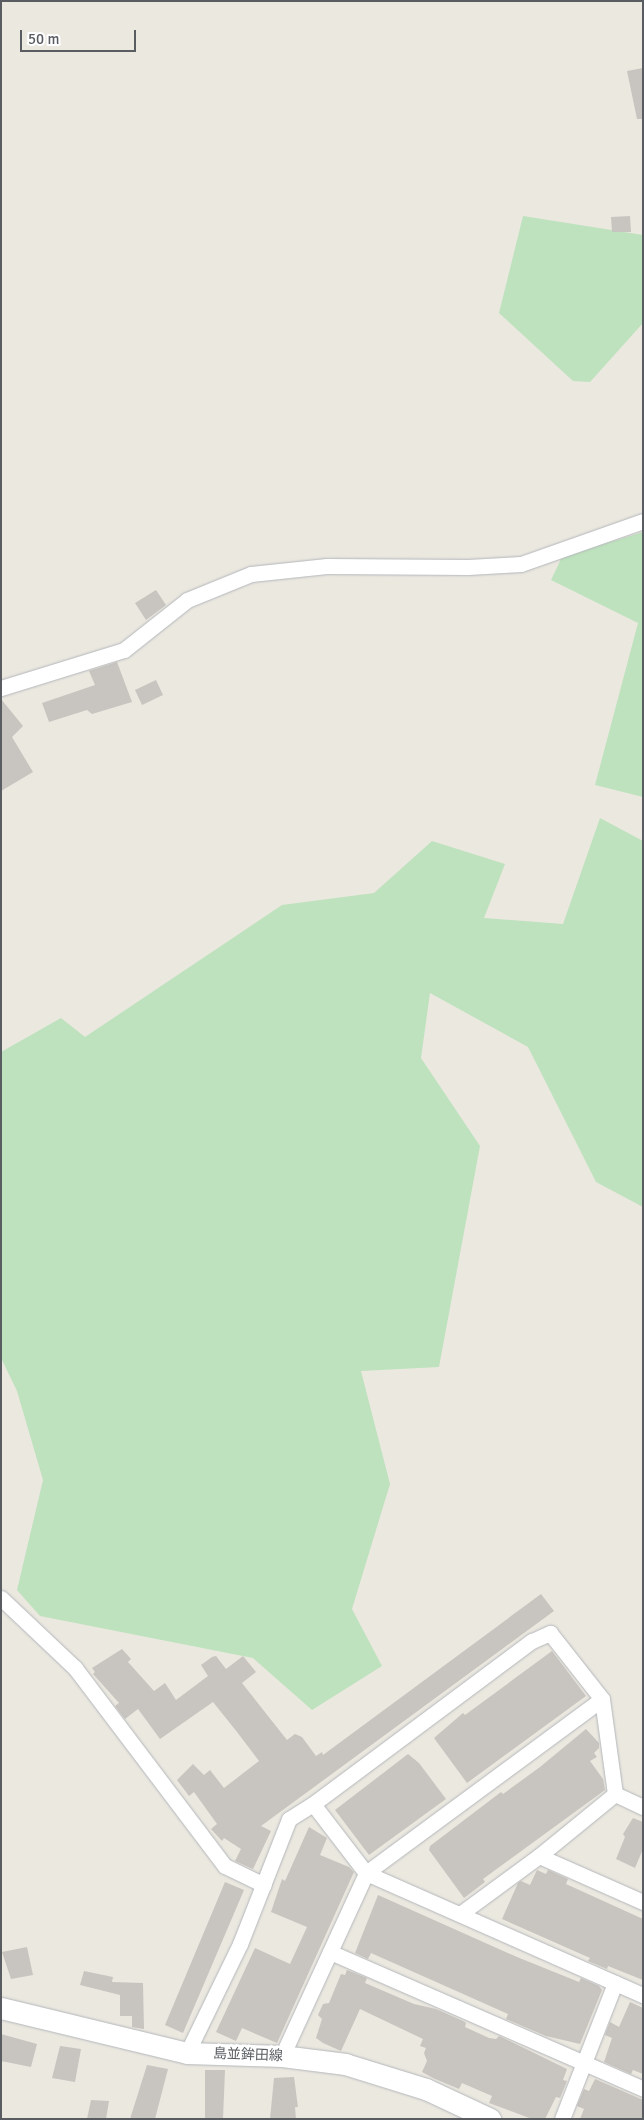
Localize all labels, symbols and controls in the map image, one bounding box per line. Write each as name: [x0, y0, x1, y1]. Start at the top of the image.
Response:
scale bar: [22, 20, 139, 52]
text: 50 m: [28, 30, 59, 48]
street label: 島並鉾田線: [213, 2045, 283, 2065]

